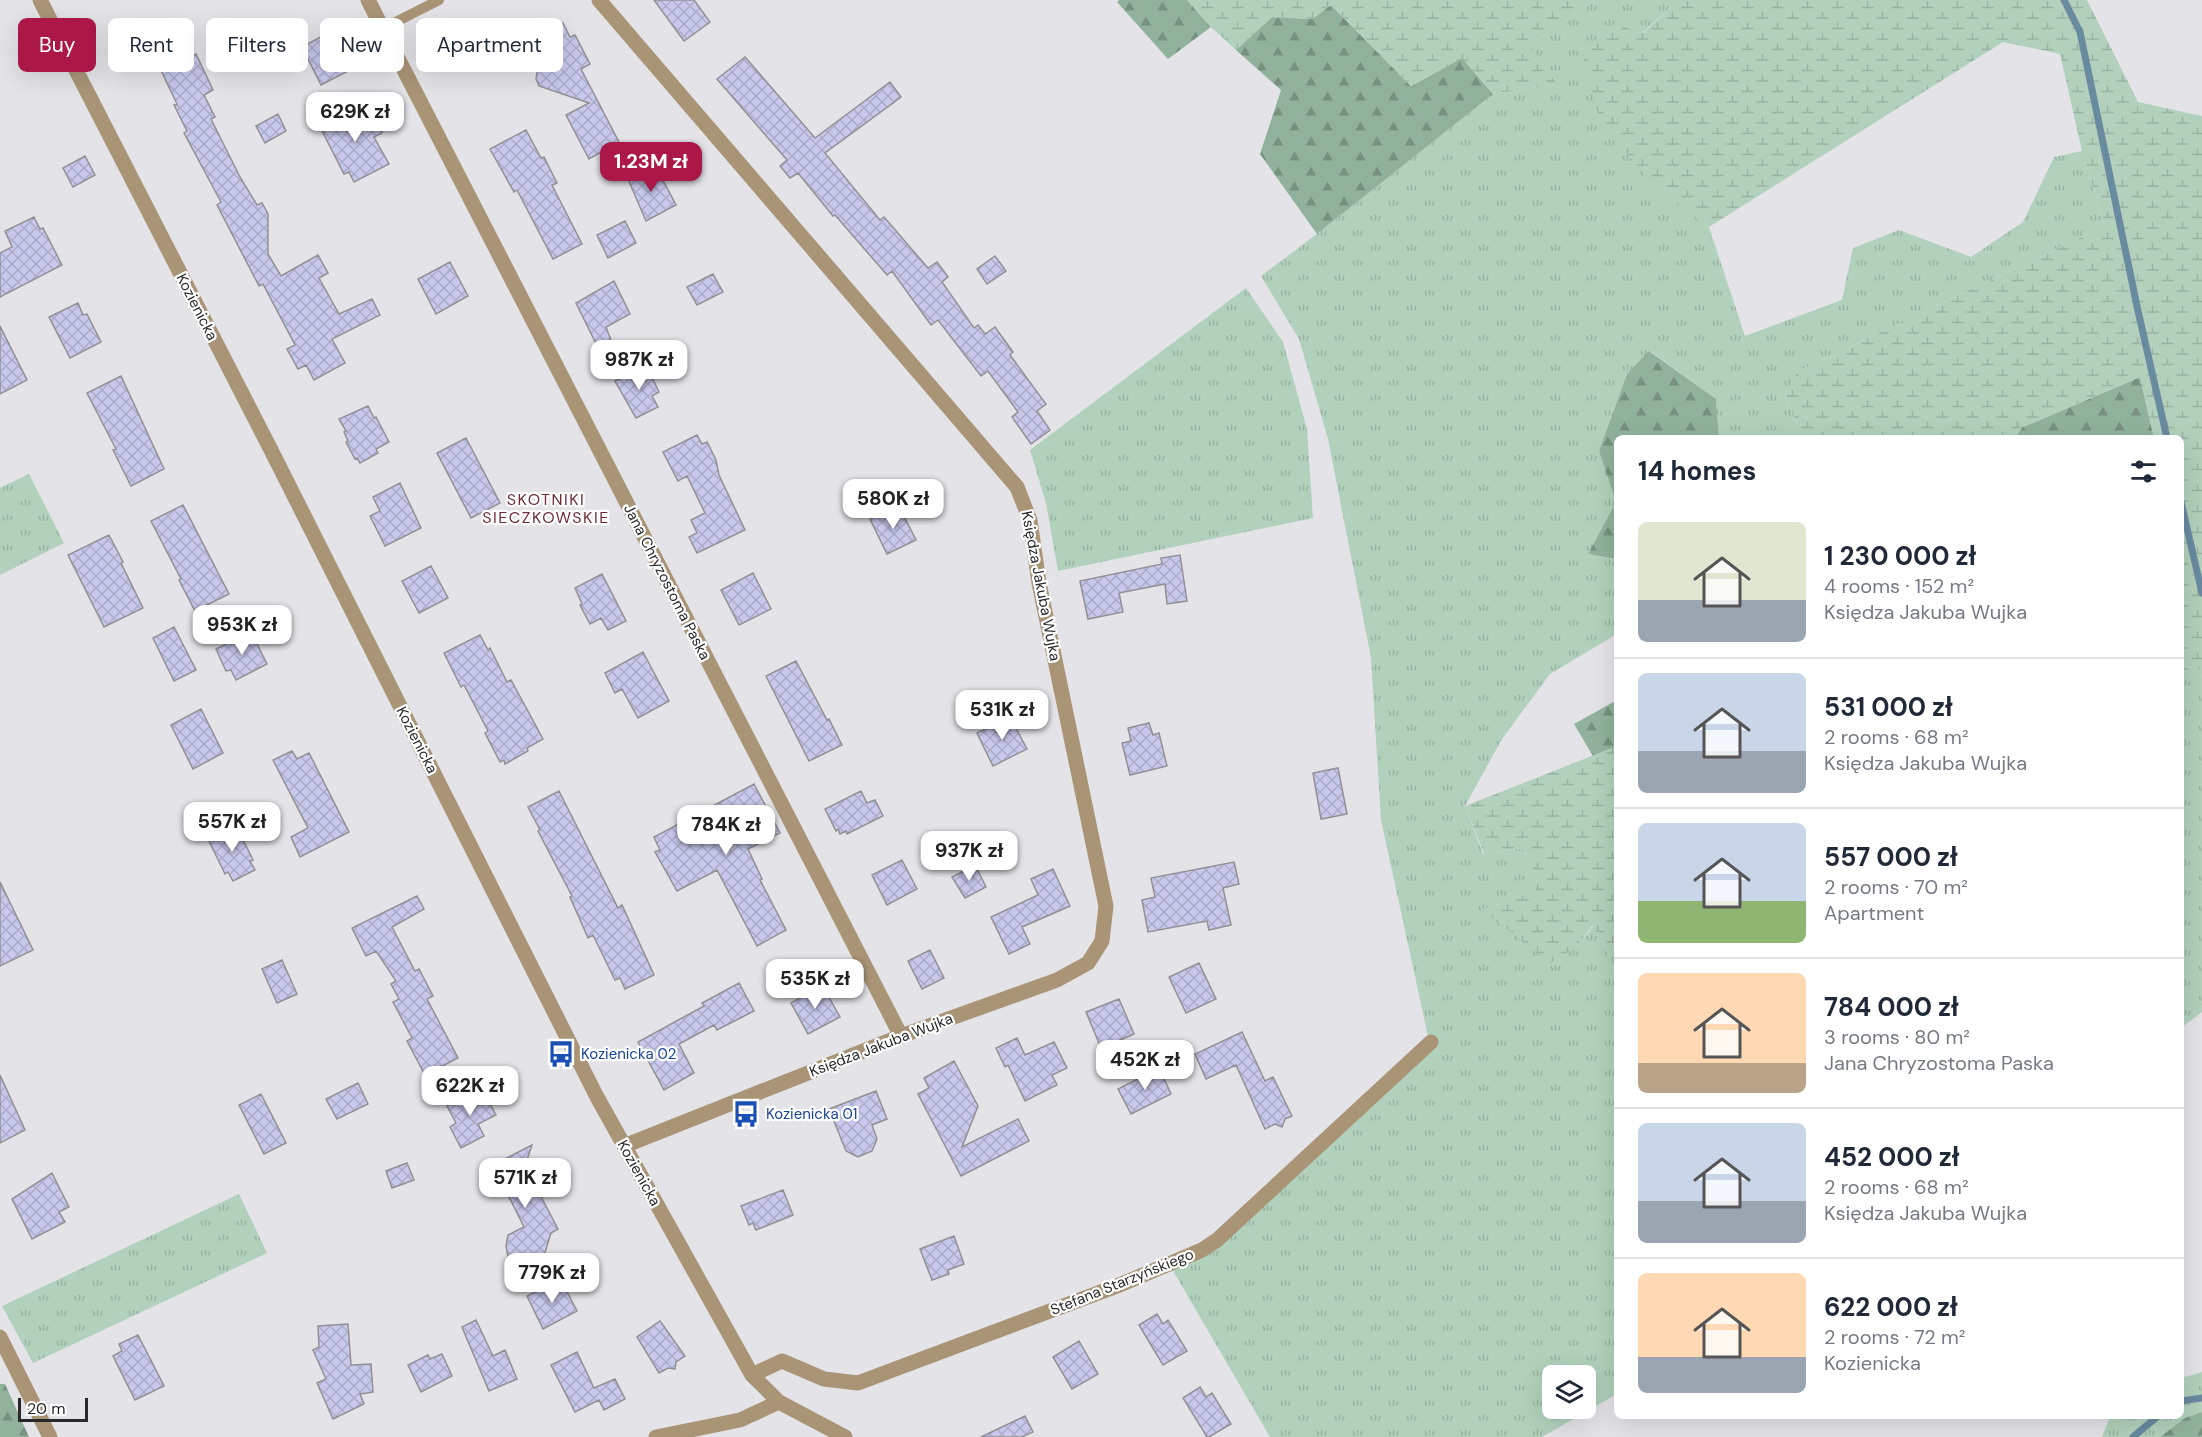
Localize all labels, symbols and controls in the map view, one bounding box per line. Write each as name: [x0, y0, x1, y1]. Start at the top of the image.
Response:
chip: Buy: [18, 18, 96, 72]
chip: Rent: [108, 18, 194, 72]
chip: Filters: [206, 18, 308, 72]
chip: New: [320, 18, 404, 72]
chip: Apartment: [416, 18, 563, 72]
pin: 629K zł: [300, 92, 410, 143]
text: 629K zł: [320, 98, 390, 124]
pin: 1.23M zł: [589, 142, 713, 193]
text: 1.23M zł: [614, 148, 688, 174]
street label: Kozienicka: [172, 270, 222, 344]
pin: 987K zł: [584, 340, 694, 391]
text: 987K zł: [604, 346, 674, 372]
text: 14 homes: [1638, 454, 1756, 488]
icon: filters: [2127, 455, 2160, 488]
pin: 580K zł: [838, 479, 948, 530]
text: 580K zł: [857, 485, 929, 511]
district label: SKOTNIKI SIECZKOWSKIE: [482, 489, 610, 528]
street label: Jana Chryzostoma Paska: [619, 501, 715, 663]
street label: Księdza Jakuba Wujka: [1017, 509, 1065, 663]
text: 1 230 000 zł: [1824, 539, 1976, 573]
icon: home: [1686, 546, 1758, 618]
text: 4 rooms · 152 m²: [1824, 573, 1974, 599]
text: Księdza Jakuba Wujka: [1824, 599, 2027, 625]
pin: 953K zł: [187, 605, 297, 656]
text: 953K zł: [207, 611, 277, 637]
pin: 531K zł: [947, 690, 1057, 741]
text: 531 000 zł: [1824, 690, 1953, 724]
text: 531K zł: [969, 696, 1035, 722]
icon: home: [1686, 697, 1758, 769]
street label: Kozienicka: [392, 703, 442, 777]
text: 2 rooms · 68 m²: [1824, 724, 1969, 750]
text: Księdza Jakuba Wujka: [1824, 750, 2027, 776]
pin: 557K zł: [177, 802, 287, 853]
pin: 784K zł: [671, 805, 781, 856]
text: 557K zł: [198, 808, 266, 834]
text: 784K zł: [691, 811, 761, 837]
pin: 937K zł: [914, 831, 1024, 882]
text: 937K zł: [935, 837, 1003, 863]
text: 557 000 zł: [1824, 840, 1958, 874]
icon: home: [1686, 847, 1758, 919]
text: 2 rooms · 70 m²: [1824, 874, 1968, 900]
text: Apartment: [1824, 900, 1924, 926]
pin: 535K zł: [760, 959, 870, 1010]
text: 535K zł: [780, 965, 850, 991]
text: 784 000 zł: [1824, 990, 1959, 1024]
icon: home: [1686, 997, 1758, 1069]
street label: Księdza Jakuba Wujka: [806, 1008, 956, 1082]
text: 3 rooms · 80 m²: [1824, 1024, 1970, 1050]
bus stop icon: Kozienicka 02: [546, 1039, 576, 1069]
pin: 452K zł: [1090, 1040, 1200, 1091]
place label: Kozienicka 02: [581, 1044, 676, 1064]
text: 452K zł: [1110, 1046, 1180, 1072]
text: Jana Chryzostoma Paska: [1824, 1050, 2054, 1076]
pin: 622K zł: [415, 1066, 525, 1117]
text: 622K zł: [435, 1072, 505, 1098]
bus stop icon: Kozienicka 01: [731, 1099, 761, 1129]
place label: Kozienicka 01: [766, 1104, 858, 1124]
street label: Kozienicka: [613, 1136, 665, 1210]
text: 452 000 zł: [1824, 1140, 1959, 1174]
icon: home: [1686, 1147, 1758, 1219]
pin: 571K zł: [470, 1158, 580, 1209]
text: 571K zł: [493, 1164, 557, 1190]
text: 2 rooms · 68 m²: [1824, 1174, 1969, 1200]
text: Księdza Jakuba Wujka: [1824, 1200, 2027, 1226]
street label: Stefana Starzyńskiego: [1047, 1244, 1197, 1320]
pin: 779K zł: [497, 1253, 607, 1304]
text: 779K zł: [518, 1259, 586, 1285]
text: 622 000 zł: [1824, 1290, 1958, 1324]
icon: home: [1686, 1297, 1758, 1369]
text: 2 rooms · 72 m²: [1824, 1324, 1965, 1350]
text: Kozienicka: [1824, 1350, 1921, 1376]
map controls: [1542, 1365, 1596, 1419]
button: layers: [1542, 1365, 1596, 1419]
scale bar: [18, 1395, 88, 1422]
text: 20 m: [27, 1398, 66, 1419]

